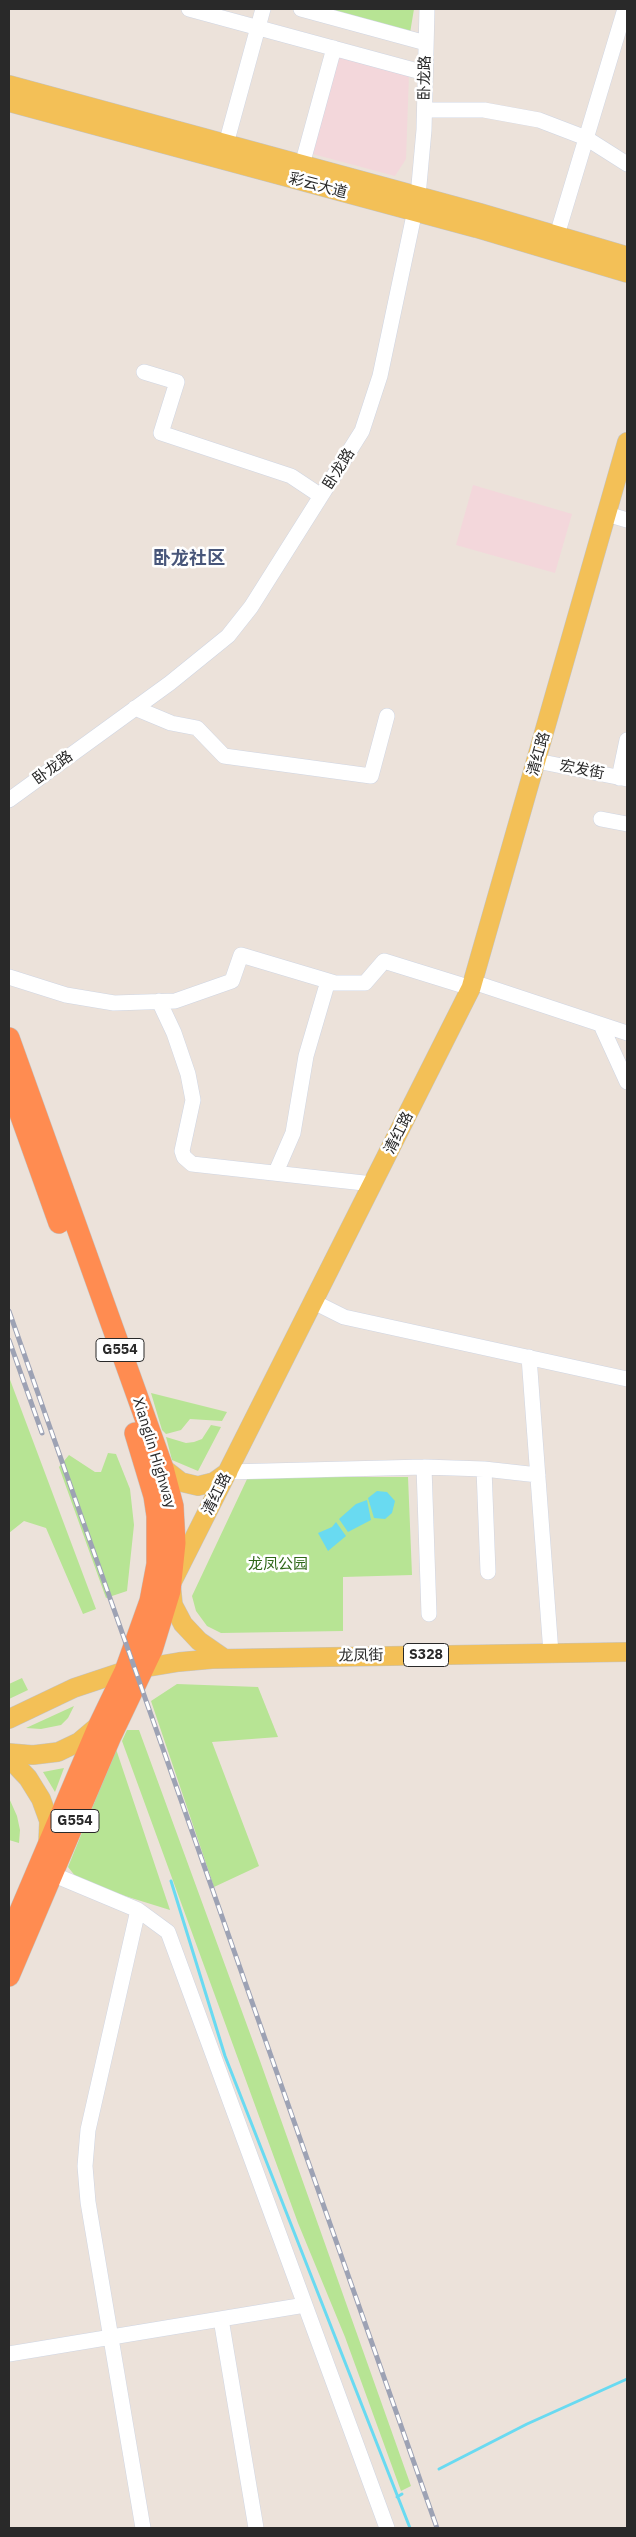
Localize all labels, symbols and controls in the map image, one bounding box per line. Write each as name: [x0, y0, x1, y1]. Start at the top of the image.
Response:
street label: 卧龙路: [416, 55, 434, 101]
street label: 彩云大道: [287, 170, 349, 202]
street label: 卧龙路: [319, 445, 359, 493]
district label: 卧龙社区: [153, 548, 225, 570]
street label: 清红路: [524, 730, 554, 778]
street label: 卧龙路: [30, 747, 76, 789]
street label: 宏发街: [558, 757, 606, 783]
street label: 清红路: [381, 1109, 417, 1157]
road number: G554: [96, 1338, 144, 1362]
street label: Xianglin Highway: [129, 1395, 179, 1511]
street label: 清红路: [199, 1470, 235, 1518]
park label: 龙凤公园: [248, 1556, 308, 1574]
road number: S328: [404, 1644, 448, 1666]
street label: 龙凤街: [338, 1647, 384, 1665]
road number: G554: [51, 1810, 99, 1832]

